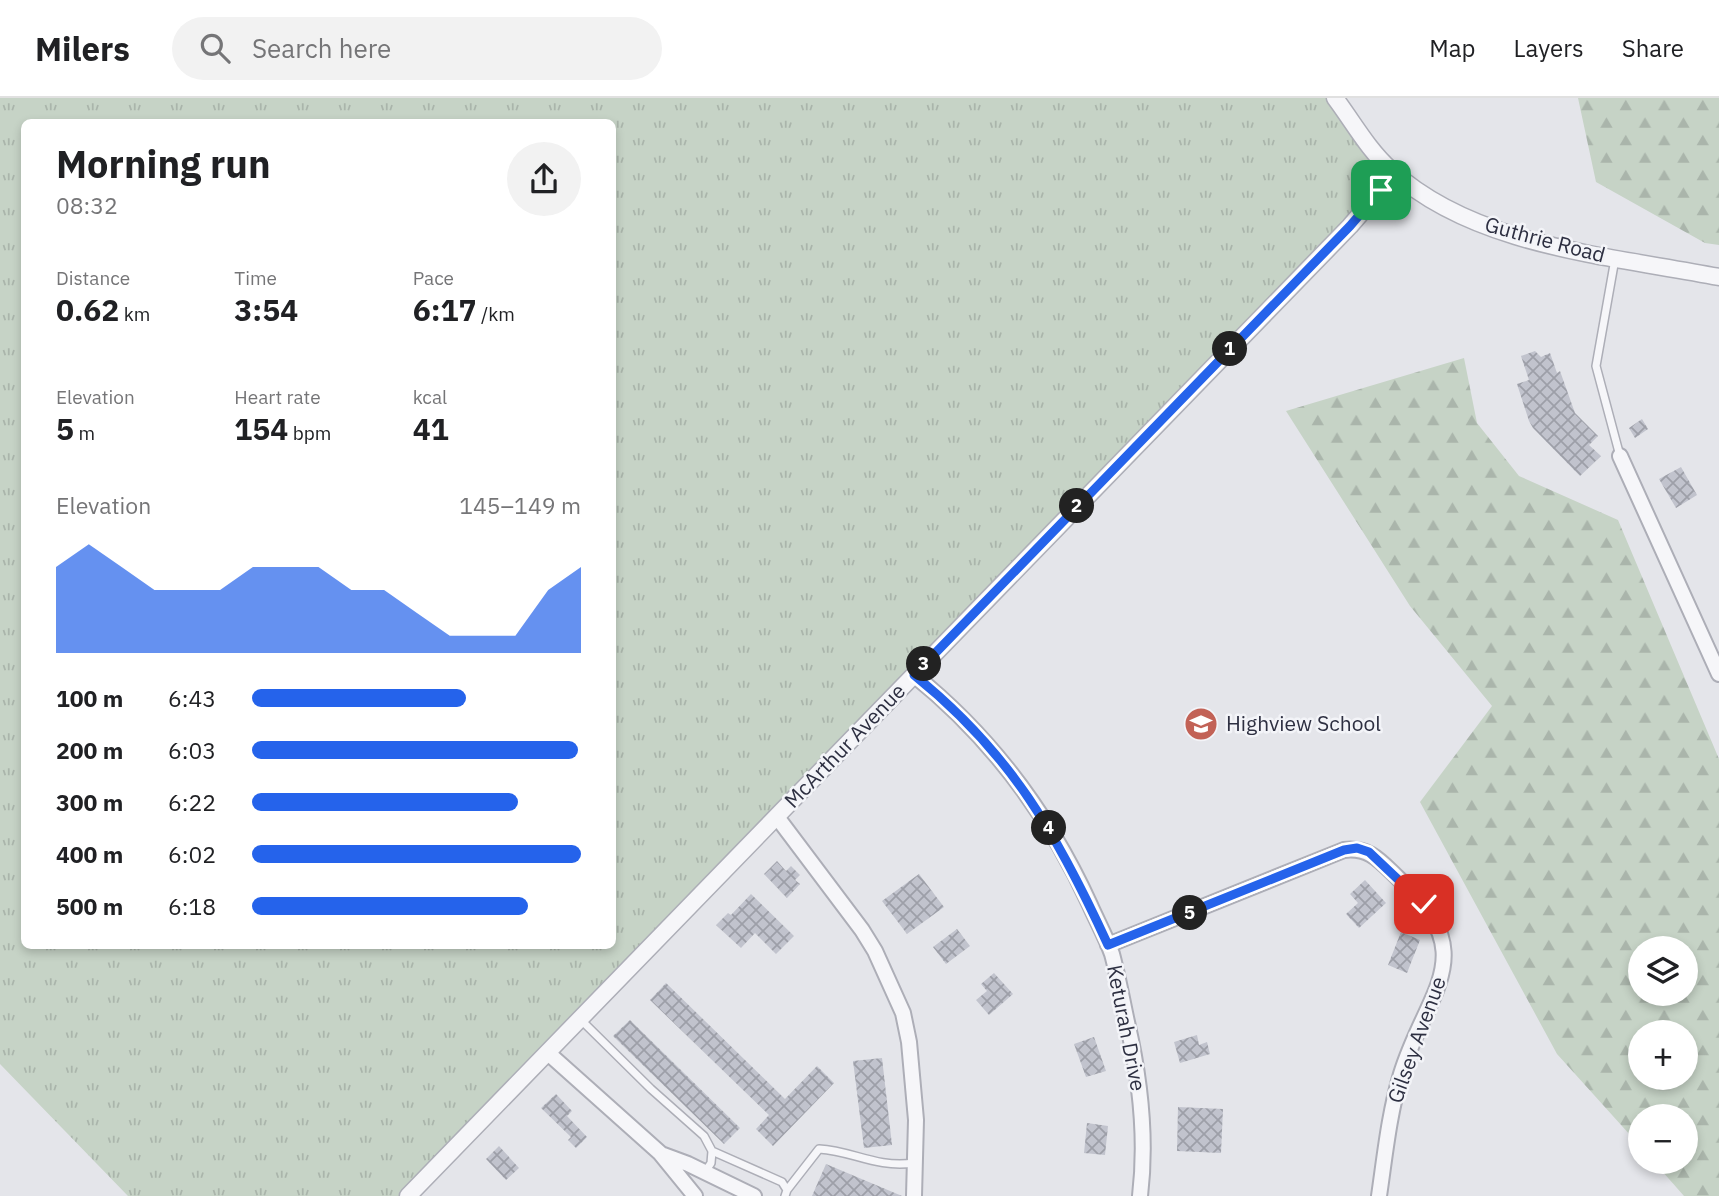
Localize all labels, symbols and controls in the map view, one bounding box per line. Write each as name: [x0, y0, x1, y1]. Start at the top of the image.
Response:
search box: [172, 17, 662, 80]
text: Milers: [35, 27, 130, 70]
icon: search: [196, 29, 234, 67]
text: Search here: [252, 31, 391, 65]
text: Map: [1429, 32, 1476, 64]
text: Layers: [1514, 32, 1584, 64]
text: Share: [1622, 32, 1684, 64]
text: Morning run: [56, 139, 271, 188]
button: share: [507, 142, 581, 216]
pin: [1351, 160, 1411, 220]
icon: arrive: [1362, 171, 1400, 209]
text: 08:32: [56, 190, 118, 220]
street label: Guthrie Road: [1482, 210, 1609, 269]
text: Distance: [56, 266, 130, 290]
text: Time: [234, 266, 277, 290]
text: Pace: [413, 266, 454, 290]
text: 0.62: [56, 290, 119, 329]
text: 3:54: [234, 290, 298, 329]
text: 6:17: [413, 290, 477, 329]
text: km: [119, 302, 150, 326]
text: /km: [477, 302, 515, 326]
pin: 1: [1212, 331, 1248, 366]
text: 1: [1224, 336, 1235, 360]
text: Elevation: [56, 385, 135, 409]
text: Heart rate: [234, 385, 321, 409]
text: kcal: [413, 385, 447, 409]
text: 5: [56, 409, 74, 448]
text: 154: [234, 409, 288, 448]
text: 41: [413, 409, 449, 448]
text: m: [74, 421, 95, 445]
text: bpm: [288, 421, 331, 445]
pin: 2: [1060, 488, 1094, 524]
text: Elevation: [56, 490, 151, 520]
text: 145–149 m: [459, 490, 581, 520]
text: 2: [1071, 493, 1082, 517]
pin: 3: [906, 646, 942, 682]
text: 3: [918, 651, 929, 675]
street label: McArthur Avenue: [778, 677, 911, 814]
text: 100 m: [56, 683, 123, 713]
text: 6:43: [168, 683, 216, 713]
school or university icon: Highview School: [1182, 705, 1220, 743]
place label: Highview School: [1226, 709, 1381, 737]
text: 200 m: [56, 735, 123, 765]
text: 6:03: [168, 735, 216, 765]
text: 300 m: [56, 787, 123, 817]
text: 6:22: [168, 787, 216, 817]
pin: 4: [1032, 810, 1066, 846]
text: 4: [1043, 815, 1054, 839]
text: 400 m: [56, 839, 123, 869]
text: 6:02: [168, 839, 216, 869]
pin: [1394, 874, 1454, 934]
icon: check: [1405, 885, 1443, 923]
text: 500 m: [56, 891, 123, 921]
text: 6:18: [168, 891, 216, 921]
pin: 5: [1172, 896, 1208, 930]
text: 5: [1184, 900, 1195, 924]
map controls: [1628, 936, 1698, 1174]
button: layers: [1628, 936, 1698, 1006]
street label: Keturah Drive: [1101, 962, 1153, 1093]
street label: Gilsey Avenue: [1380, 972, 1452, 1107]
button: +: [1628, 1020, 1698, 1090]
button: −: [1628, 1104, 1698, 1174]

